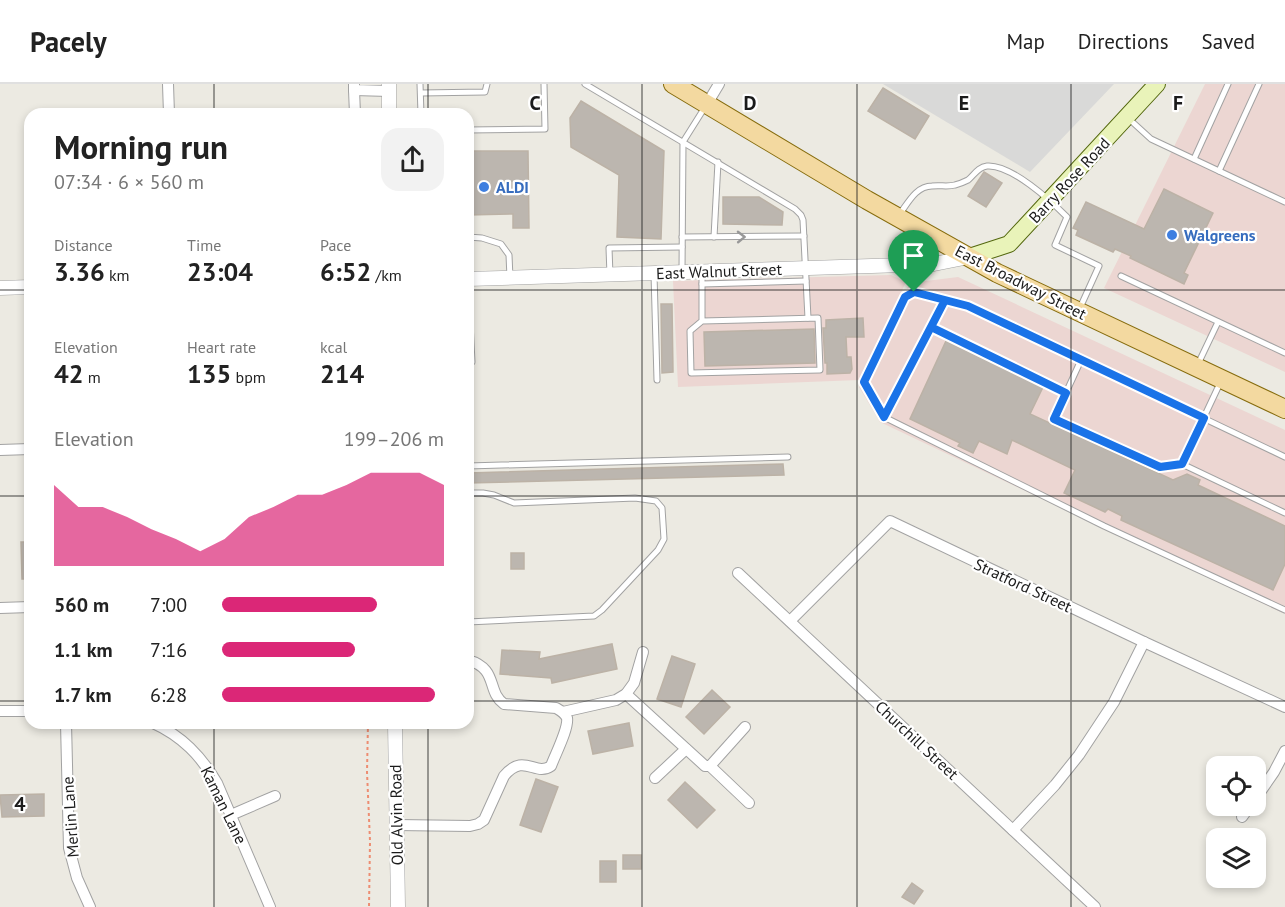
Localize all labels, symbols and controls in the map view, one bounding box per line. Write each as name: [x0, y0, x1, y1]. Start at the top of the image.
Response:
text: Pacely: [30, 23, 107, 60]
text: Map: [1006, 28, 1045, 55]
text: Directions: [1078, 28, 1169, 55]
text: Saved: [1202, 28, 1255, 55]
text: C: [529, 90, 541, 116]
text: D: [744, 90, 757, 116]
text: E: [959, 90, 969, 116]
text: F: [1173, 90, 1183, 116]
text: Morning run: [54, 125, 228, 168]
button: share: [381, 128, 444, 191]
street label: Barry Rose Road: [1024, 133, 1114, 227]
text: 07:34 · 6 × 560 m: [54, 169, 204, 195]
place label: ALDI: [496, 177, 529, 197]
marker: ALDI: [477, 180, 491, 194]
place label: Walgreens: [1184, 225, 1256, 245]
marker: Walgreens: [1165, 228, 1179, 242]
pin: [888, 230, 939, 292]
one-way arrow: [736, 231, 745, 243]
text: Distance: [54, 235, 113, 255]
text: Time: [187, 235, 221, 255]
text: Pace: [320, 235, 351, 255]
icon: arrive: [897, 239, 930, 272]
street label: East Broadway Street: [952, 240, 1090, 324]
text: 3.36: [54, 255, 105, 288]
text: 23:04: [187, 255, 253, 288]
text: 6:52: [320, 255, 371, 288]
street label: East Walnut Street: [656, 259, 783, 283]
text: km: [105, 265, 130, 285]
text: /km: [371, 265, 402, 285]
text: Elevation: [54, 337, 118, 357]
text: Heart rate: [187, 337, 256, 357]
text: kcal: [320, 337, 347, 357]
text: 42: [54, 357, 83, 390]
text: 135: [187, 357, 231, 390]
text: 214: [320, 357, 364, 390]
text: m: [83, 367, 101, 387]
text: bpm: [231, 367, 266, 387]
text: Elevation: [54, 426, 134, 452]
text: 199–206 m: [344, 426, 444, 452]
street label: Stratford Street: [971, 554, 1076, 617]
text: 560 m: [54, 592, 109, 618]
text: 7:00: [150, 592, 187, 618]
text: 1.1 km: [54, 637, 113, 663]
text: 7:16: [150, 637, 187, 663]
text: 1.7 km: [54, 682, 112, 708]
text: 6:28: [150, 682, 187, 708]
street label: Churchill Street: [871, 696, 963, 784]
map controls: [1206, 756, 1266, 888]
button: locate: [1206, 756, 1266, 816]
street label: Kaman Lane: [197, 763, 251, 847]
street label: Old Alvin Road: [385, 764, 407, 866]
street label: Merlin Lane: [57, 776, 83, 858]
text: 4: [14, 791, 26, 817]
button: layers: [1206, 828, 1266, 888]

